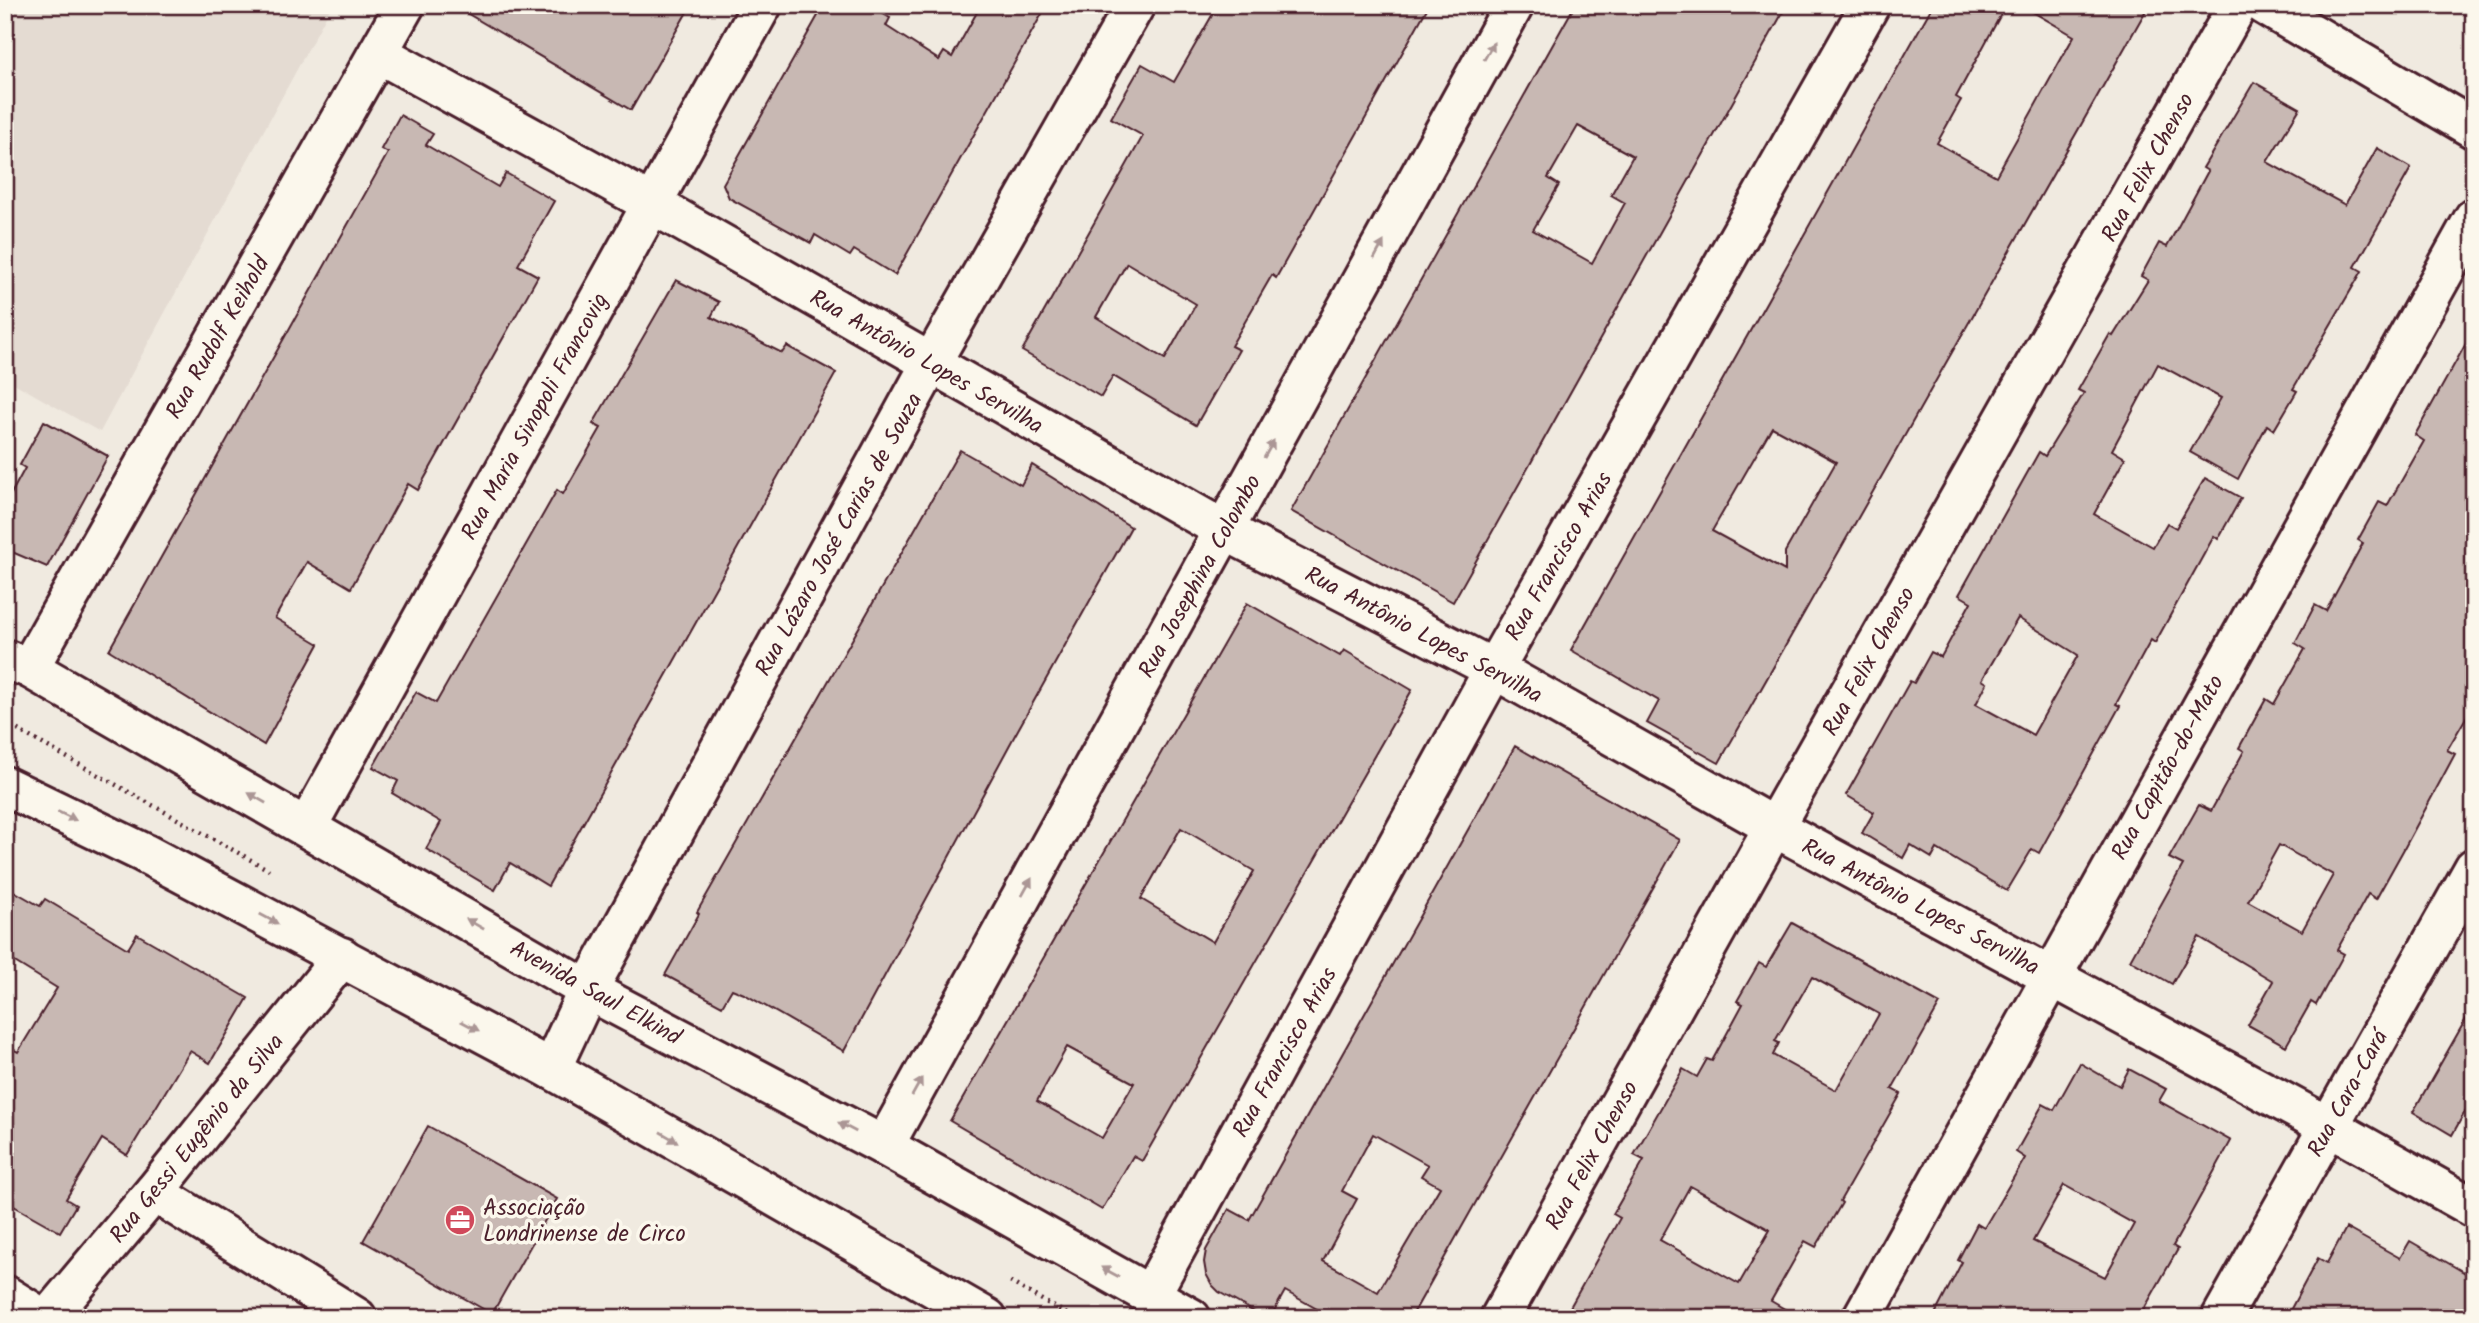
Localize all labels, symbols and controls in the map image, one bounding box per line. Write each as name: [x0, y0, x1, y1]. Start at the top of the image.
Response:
one-way arrow: [1483, 41, 1495, 60]
street label: Rua Felix Chenso: [2093, 87, 2205, 249]
one-way arrow: [1373, 240, 1385, 259]
street label: Rua Rudolf Keihold: [157, 249, 280, 427]
street label: Rua Antônio Lopes Servilha: [802, 281, 1050, 445]
street label: Rua Maria Sinopoli Francovig: [453, 287, 619, 547]
street label: Rua Lázaro José Carias de Souza: [747, 387, 933, 683]
one-way arrow: [1263, 439, 1275, 459]
street label: Rua Francisco Arias: [1497, 465, 1623, 648]
street label: Rua Josephina Colombo: [1130, 469, 1272, 685]
street label: Rua Antônio Lopes Servilha: [1298, 558, 1548, 714]
street label: Rua Felix Chenso: [1814, 581, 1926, 743]
street label: Rua Capitão-do-Mato: [2103, 669, 2235, 867]
one-way arrow: [247, 792, 266, 804]
one-way arrow: [57, 810, 77, 821]
street label: Rua Antônio Lopes Servilha: [1795, 830, 2045, 986]
one-way arrow: [1021, 878, 1033, 897]
one-way arrow: [259, 913, 279, 925]
one-way arrow: [465, 918, 484, 930]
street label: Avenida Saul Elkind: [503, 932, 688, 1056]
street label: Rua Francisco Arias: [1224, 961, 1348, 1145]
one-way arrow: [460, 1020, 480, 1032]
street label: Rua Cara-Cará: [2299, 1022, 2400, 1164]
street label: Rua Gessi Eugênio da Silva: [101, 1026, 294, 1252]
street label: Rua Felix Chenso: [1537, 1075, 1649, 1237]
one-way arrow: [911, 1077, 923, 1096]
one-way arrow: [836, 1121, 856, 1133]
one-way arrow: [659, 1131, 678, 1143]
place label: Associação Londrinense de Circo: [483, 1191, 686, 1253]
office icon: Associação Londrinense de Circo: [443, 1203, 477, 1237]
one-way arrow: [1100, 1266, 1120, 1278]

